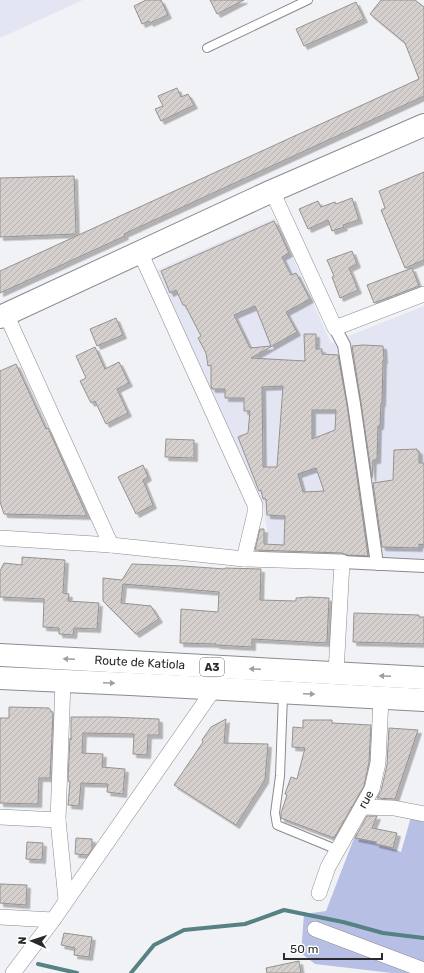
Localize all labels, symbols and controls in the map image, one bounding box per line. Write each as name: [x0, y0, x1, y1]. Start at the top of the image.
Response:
street label: Route de Katiola: [94, 653, 186, 672]
one-way arrow: [63, 656, 76, 662]
road number: A3: [200, 658, 224, 676]
one-way arrow: [248, 666, 261, 672]
one-way arrow: [379, 672, 391, 679]
one-way arrow: [103, 680, 116, 686]
one-way arrow: [303, 691, 316, 697]
street label: rue: [355, 788, 377, 811]
north arrow: [12, 921, 52, 961]
scale bar: [284, 935, 382, 961]
text: N: [16, 936, 29, 945]
text: 50 m: [290, 942, 318, 956]

